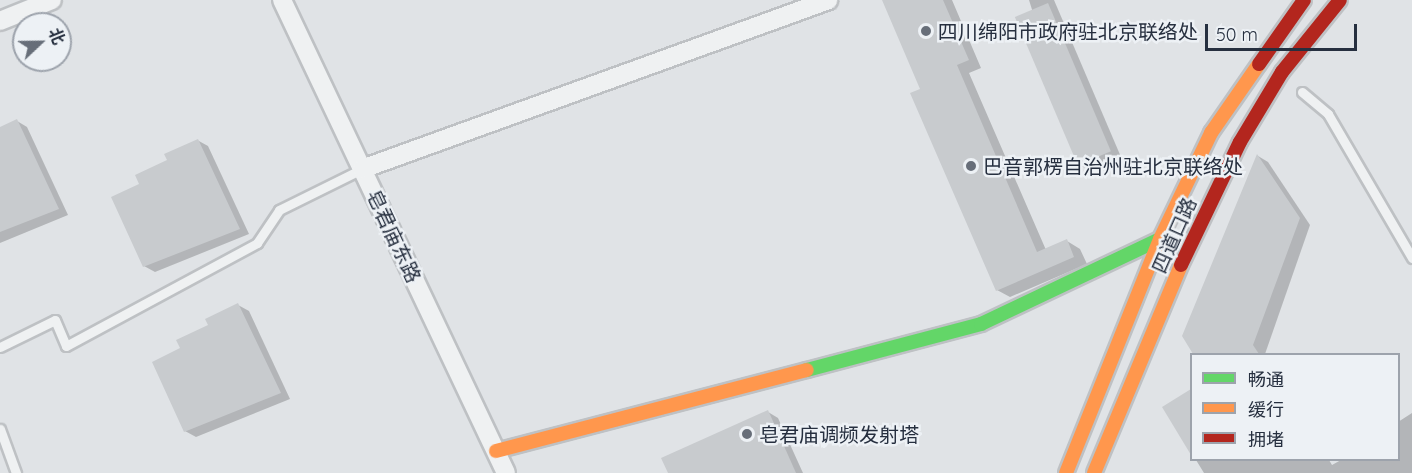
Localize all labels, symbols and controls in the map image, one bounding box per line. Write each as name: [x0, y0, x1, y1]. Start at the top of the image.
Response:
north arrow: [12, 12, 72, 72]
scale bar: [1208, 12, 1360, 50]
place label: 四川绵阳市政府驻北京联络处: [938, 19, 1198, 43]
text: 50 m: [1216, 23, 1258, 46]
marker: 四川绵阳市政府驻北京联络处: [919, 24, 933, 38]
text: 北: [45, 25, 69, 47]
place label: 巴音郭楞自治州驻北京联络处: [983, 154, 1243, 178]
marker: 巴音郭楞自治州驻北京联络处: [964, 159, 978, 173]
street label: 皂君庙东路: [362, 186, 426, 286]
street label: 四道口路: [1147, 194, 1201, 276]
legend: [1190, 353, 1400, 461]
text: 畅通: [1248, 368, 1284, 391]
text: 缓行: [1248, 398, 1284, 421]
place label: 皂君庙调频发射塔: [759, 422, 919, 446]
marker: 皂君庙调频发射塔: [740, 427, 754, 441]
text: 拥堵: [1248, 428, 1284, 451]

